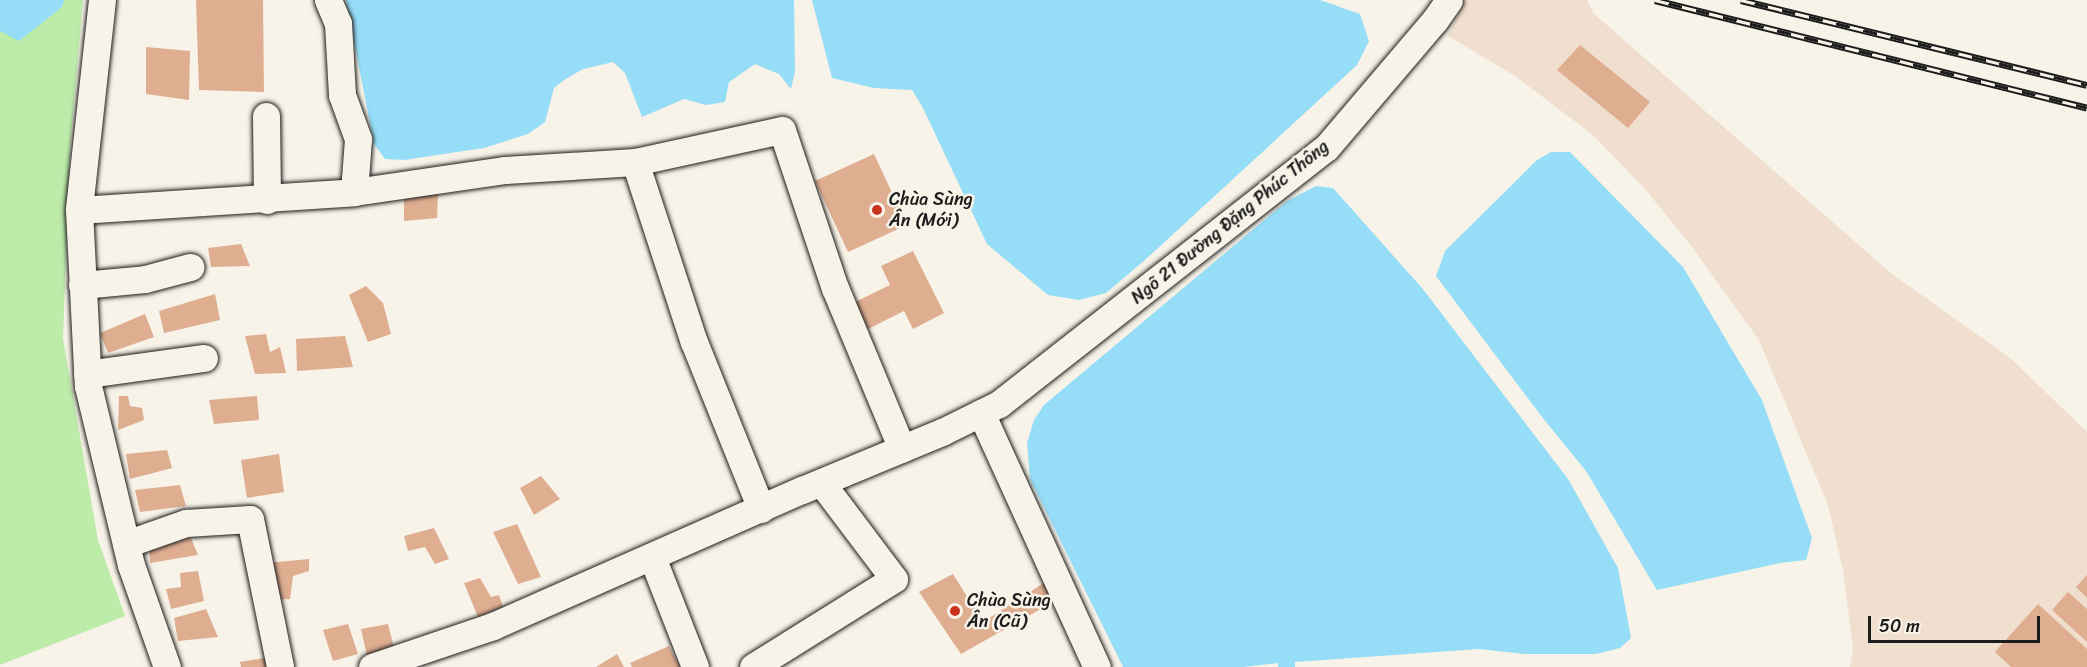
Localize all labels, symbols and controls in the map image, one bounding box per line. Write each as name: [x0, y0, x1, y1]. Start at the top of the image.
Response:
street label: Ngõ 21 Đường Đặng Phúc Thông: [1127, 135, 1333, 309]
place label: Chùa Sùng Ân (Mới): [889, 189, 973, 232]
marker: Chùa Sùng Ân (Mới): [870, 203, 884, 217]
place label: Chùa Sùng Ân (Cũ): [967, 590, 1051, 632]
marker: Chùa Sùng Ân (Cũ): [948, 604, 962, 618]
scale bar: [1871, 604, 2044, 642]
text: 50 m: [1879, 610, 1920, 642]

